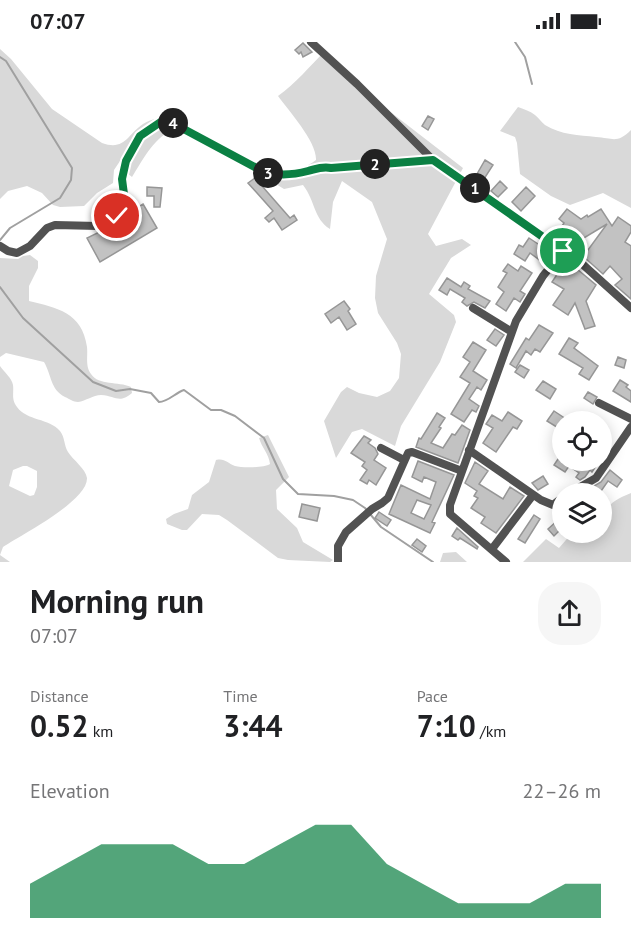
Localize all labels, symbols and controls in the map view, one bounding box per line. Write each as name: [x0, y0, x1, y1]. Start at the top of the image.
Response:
text: 07:07: [30, 7, 86, 35]
pin: 4: [158, 108, 188, 138]
text: 4: [168, 113, 178, 133]
pin: 2: [360, 149, 390, 179]
text: 2: [370, 154, 380, 174]
pin: 3: [253, 158, 283, 188]
text: 3: [263, 163, 273, 183]
pin: 1: [460, 173, 490, 203]
text: 1: [470, 178, 480, 198]
pin: [91, 190, 142, 241]
icon: check: [100, 199, 133, 232]
pin: [537, 225, 588, 276]
icon: arrive: [546, 234, 579, 267]
map controls: [552, 411, 612, 543]
button: locate: [552, 411, 612, 471]
button: layers: [552, 483, 612, 543]
text: Morning run: [30, 579, 204, 622]
button: share: [538, 582, 601, 645]
text: 07:07: [30, 623, 78, 649]
text: Distance: [30, 686, 89, 706]
text: Time: [223, 686, 258, 706]
text: Pace: [417, 686, 448, 706]
text: 0.52: [30, 706, 88, 745]
text: 3:44: [223, 706, 282, 745]
text: 7:10: [417, 706, 476, 745]
text: km: [88, 721, 113, 741]
text: /km: [476, 721, 506, 741]
text: Elevation: [30, 778, 110, 804]
text: 22–26 m: [523, 778, 601, 804]

